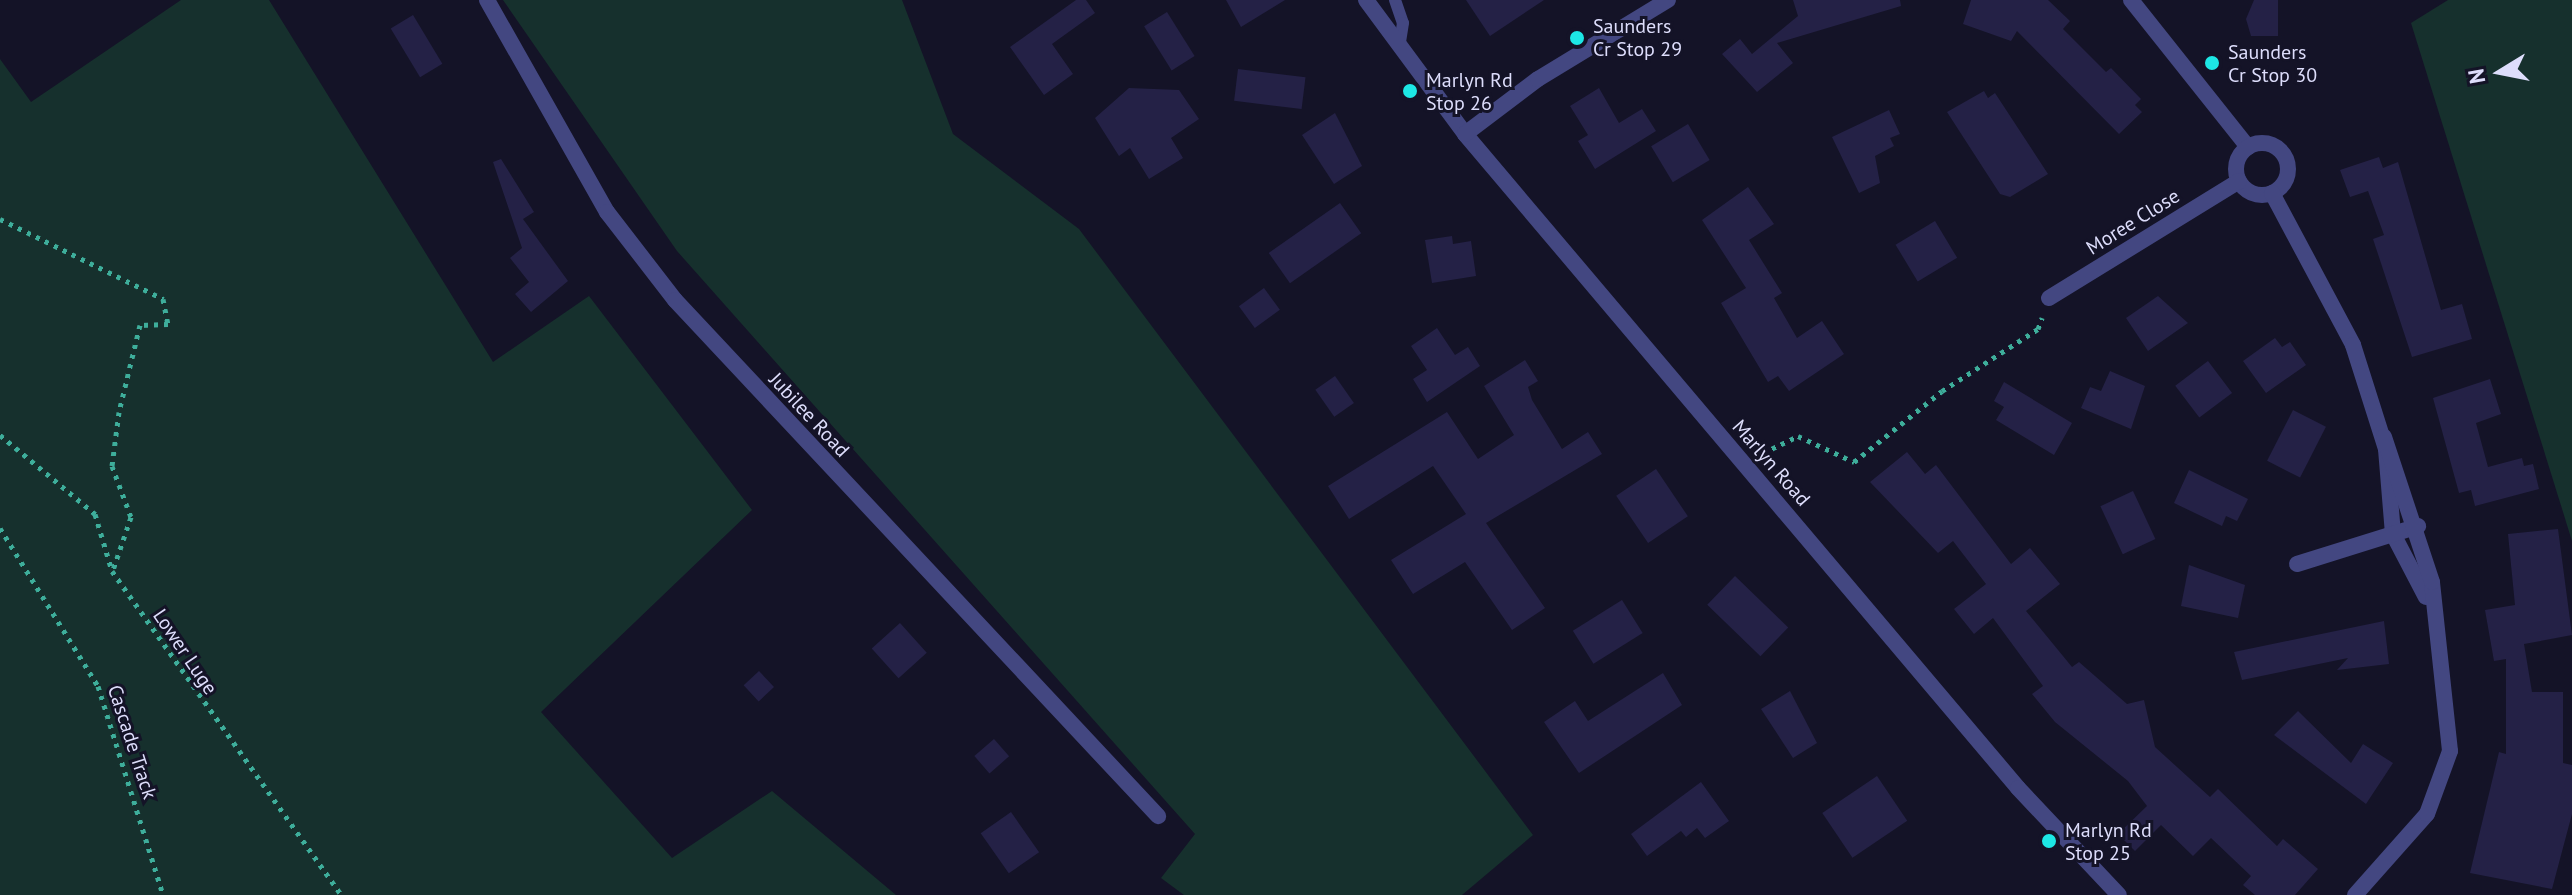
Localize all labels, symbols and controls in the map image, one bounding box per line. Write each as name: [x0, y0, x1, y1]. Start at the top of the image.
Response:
place label: Saunders Cr Stop 29: [1593, 14, 1682, 61]
marker: Saunders Cr Stop 29: [1568, 29, 1586, 47]
north arrow: [2460, 32, 2540, 112]
place label: Saunders Cr Stop 30: [2228, 40, 2317, 87]
marker: Saunders Cr Stop 30: [2203, 54, 2221, 72]
text: N: [2461, 67, 2491, 86]
place label: Marlyn Rd Stop 26: [1426, 68, 1513, 115]
marker: Marlyn Rd Stop 26: [1401, 82, 1419, 100]
street label: Moree Close: [2082, 184, 2184, 260]
street label: Jubilee Road: [764, 368, 854, 462]
street label: Marlyn Road: [1727, 415, 1815, 511]
street label: Lower Luge: [148, 605, 222, 699]
street label: Cascade Track: [102, 682, 162, 802]
place label: Marlyn Rd Stop 25: [2065, 818, 2152, 865]
marker: Marlyn Rd Stop 25: [2040, 832, 2058, 850]

